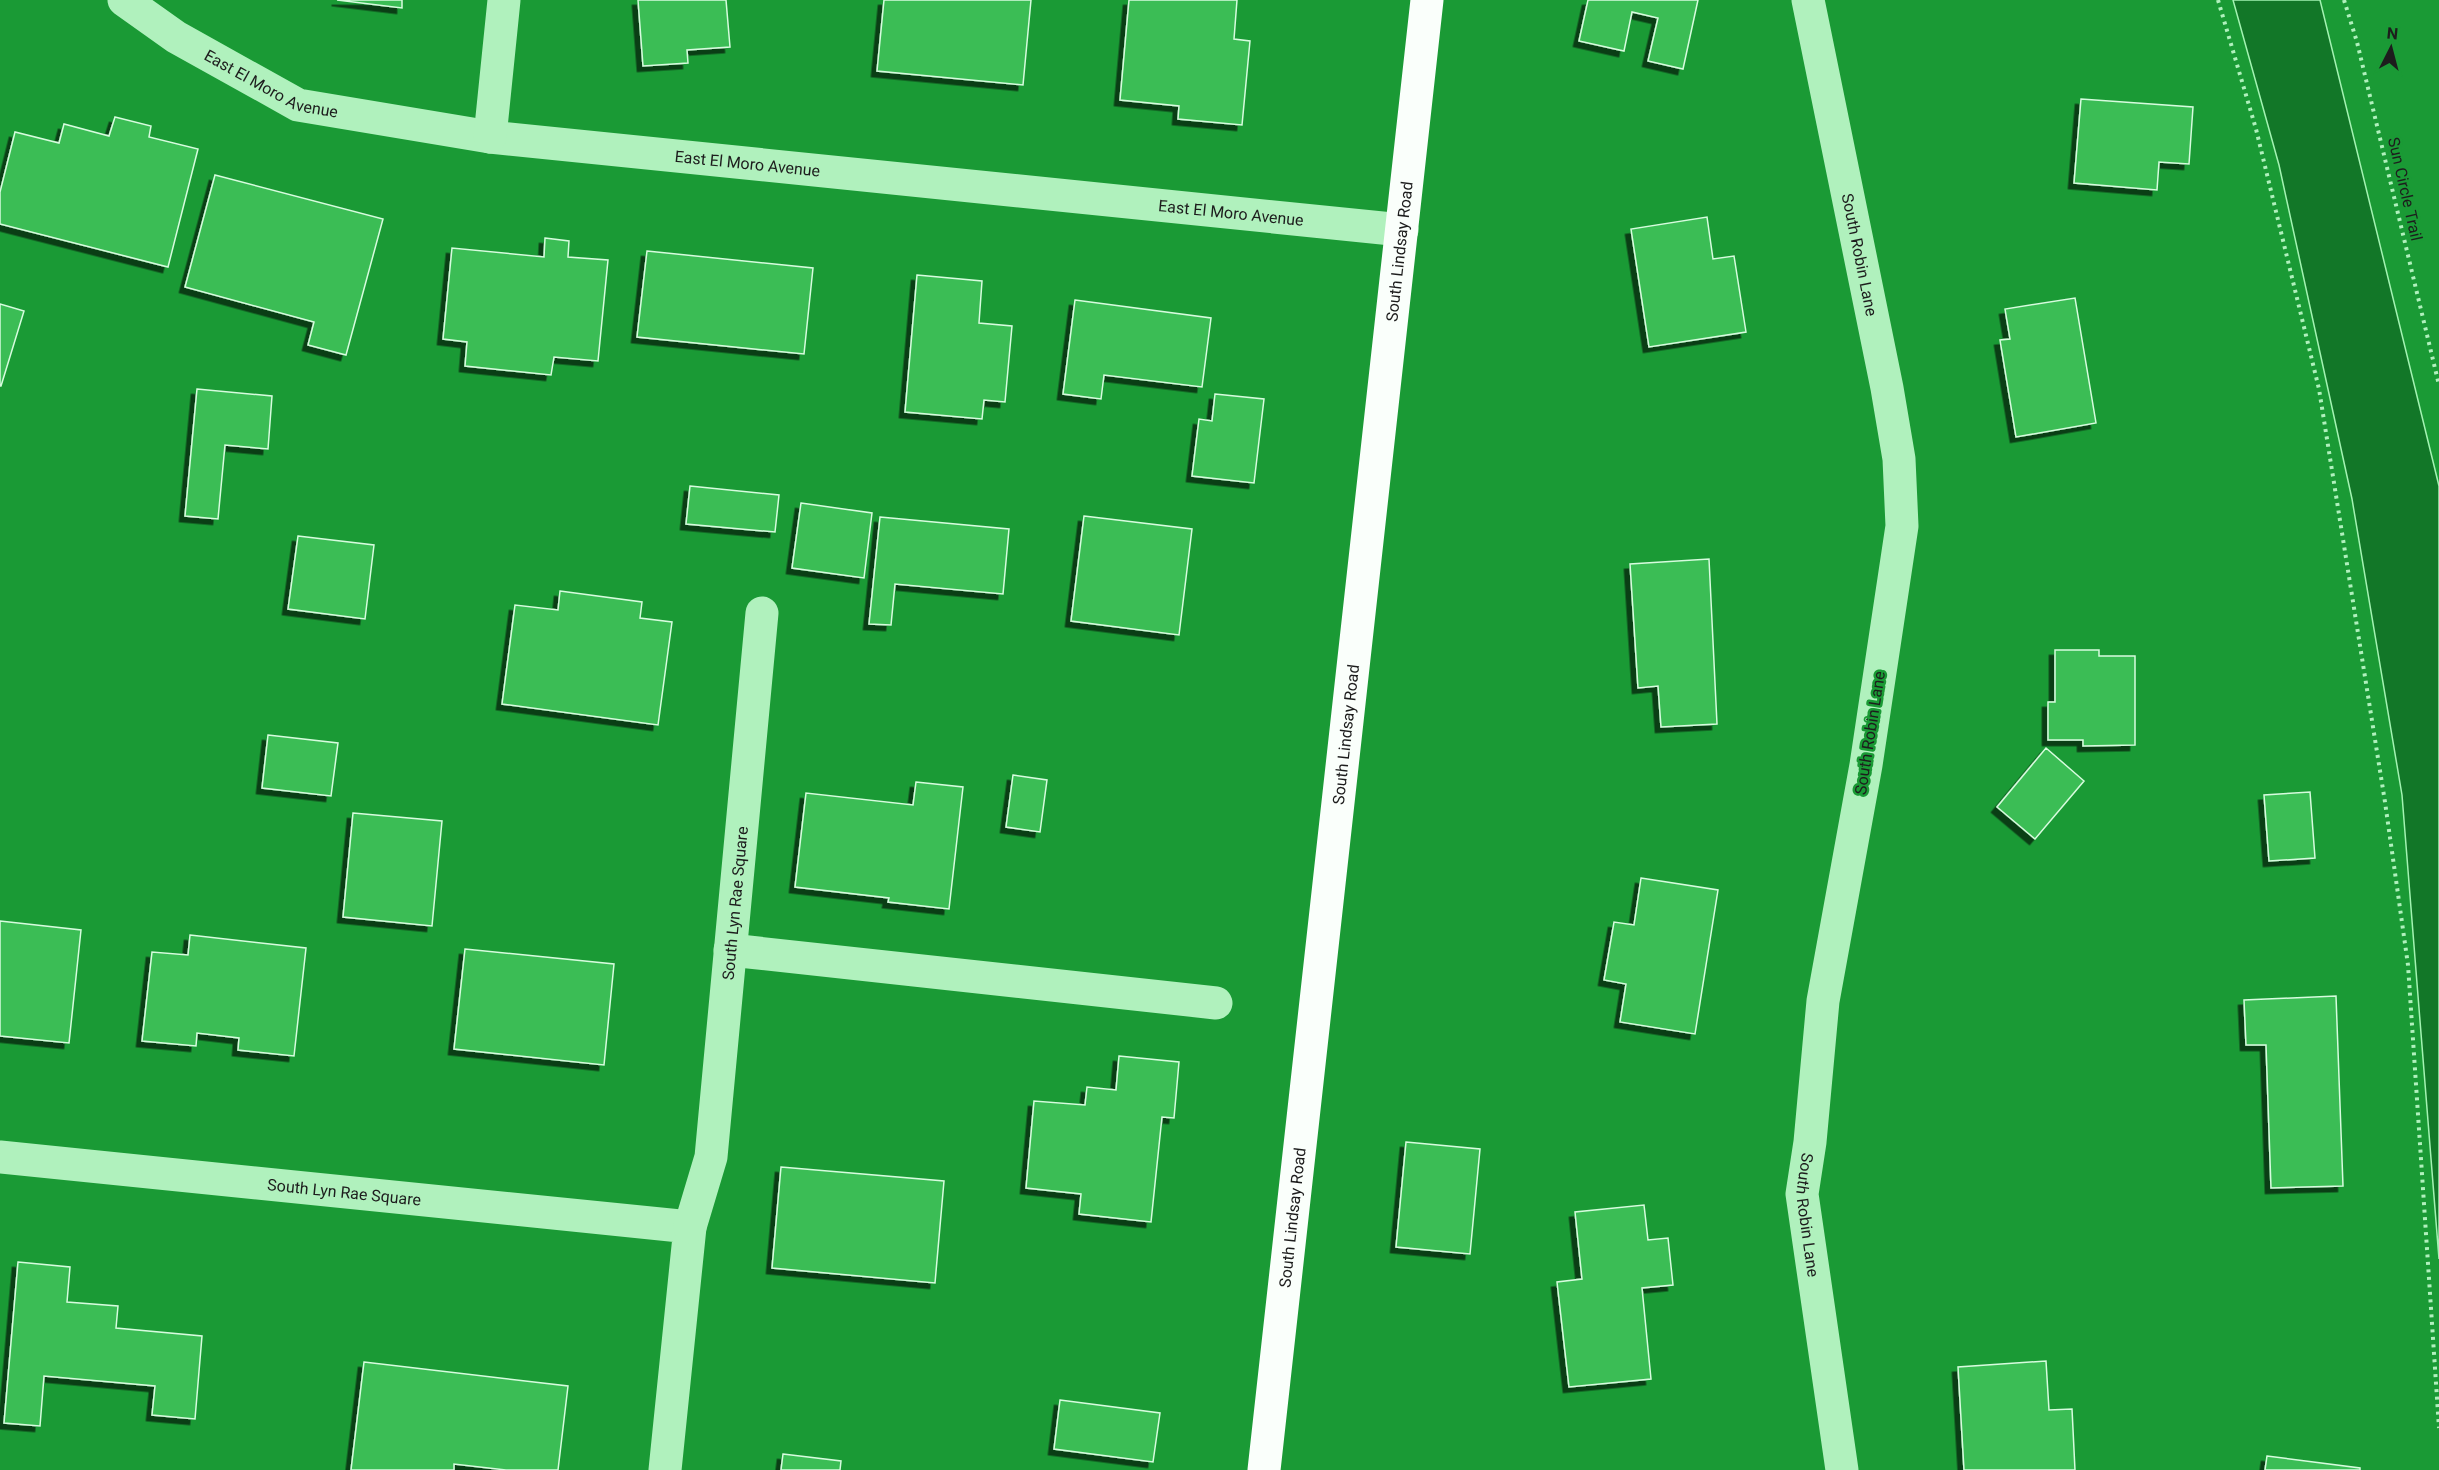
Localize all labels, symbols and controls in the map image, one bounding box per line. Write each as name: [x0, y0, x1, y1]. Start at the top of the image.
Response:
north arrow: [2361, 18, 2421, 78]
text: N: [2386, 24, 2399, 44]
street label: East El Moro Avenue: [201, 45, 340, 121]
street label: Sun Circle Trail: [2384, 135, 2426, 243]
street label: East El Moro Avenue: [674, 146, 821, 180]
street label: South Lindsay Road: [1382, 180, 1416, 323]
street label: South Robin Lane: [1838, 192, 1882, 318]
street label: East El Moro Avenue: [1157, 196, 1305, 229]
street label: South Lindsay Road: [1328, 663, 1363, 806]
street label: South Robin Lane: [1851, 670, 1889, 796]
street label: South Lyn Rae Square: [718, 825, 751, 981]
street label: South Lindsay Road: [1275, 1146, 1309, 1289]
street label: South Robin Lane: [1793, 1152, 1823, 1278]
street label: South Lyn Rae Square: [266, 1175, 422, 1209]

